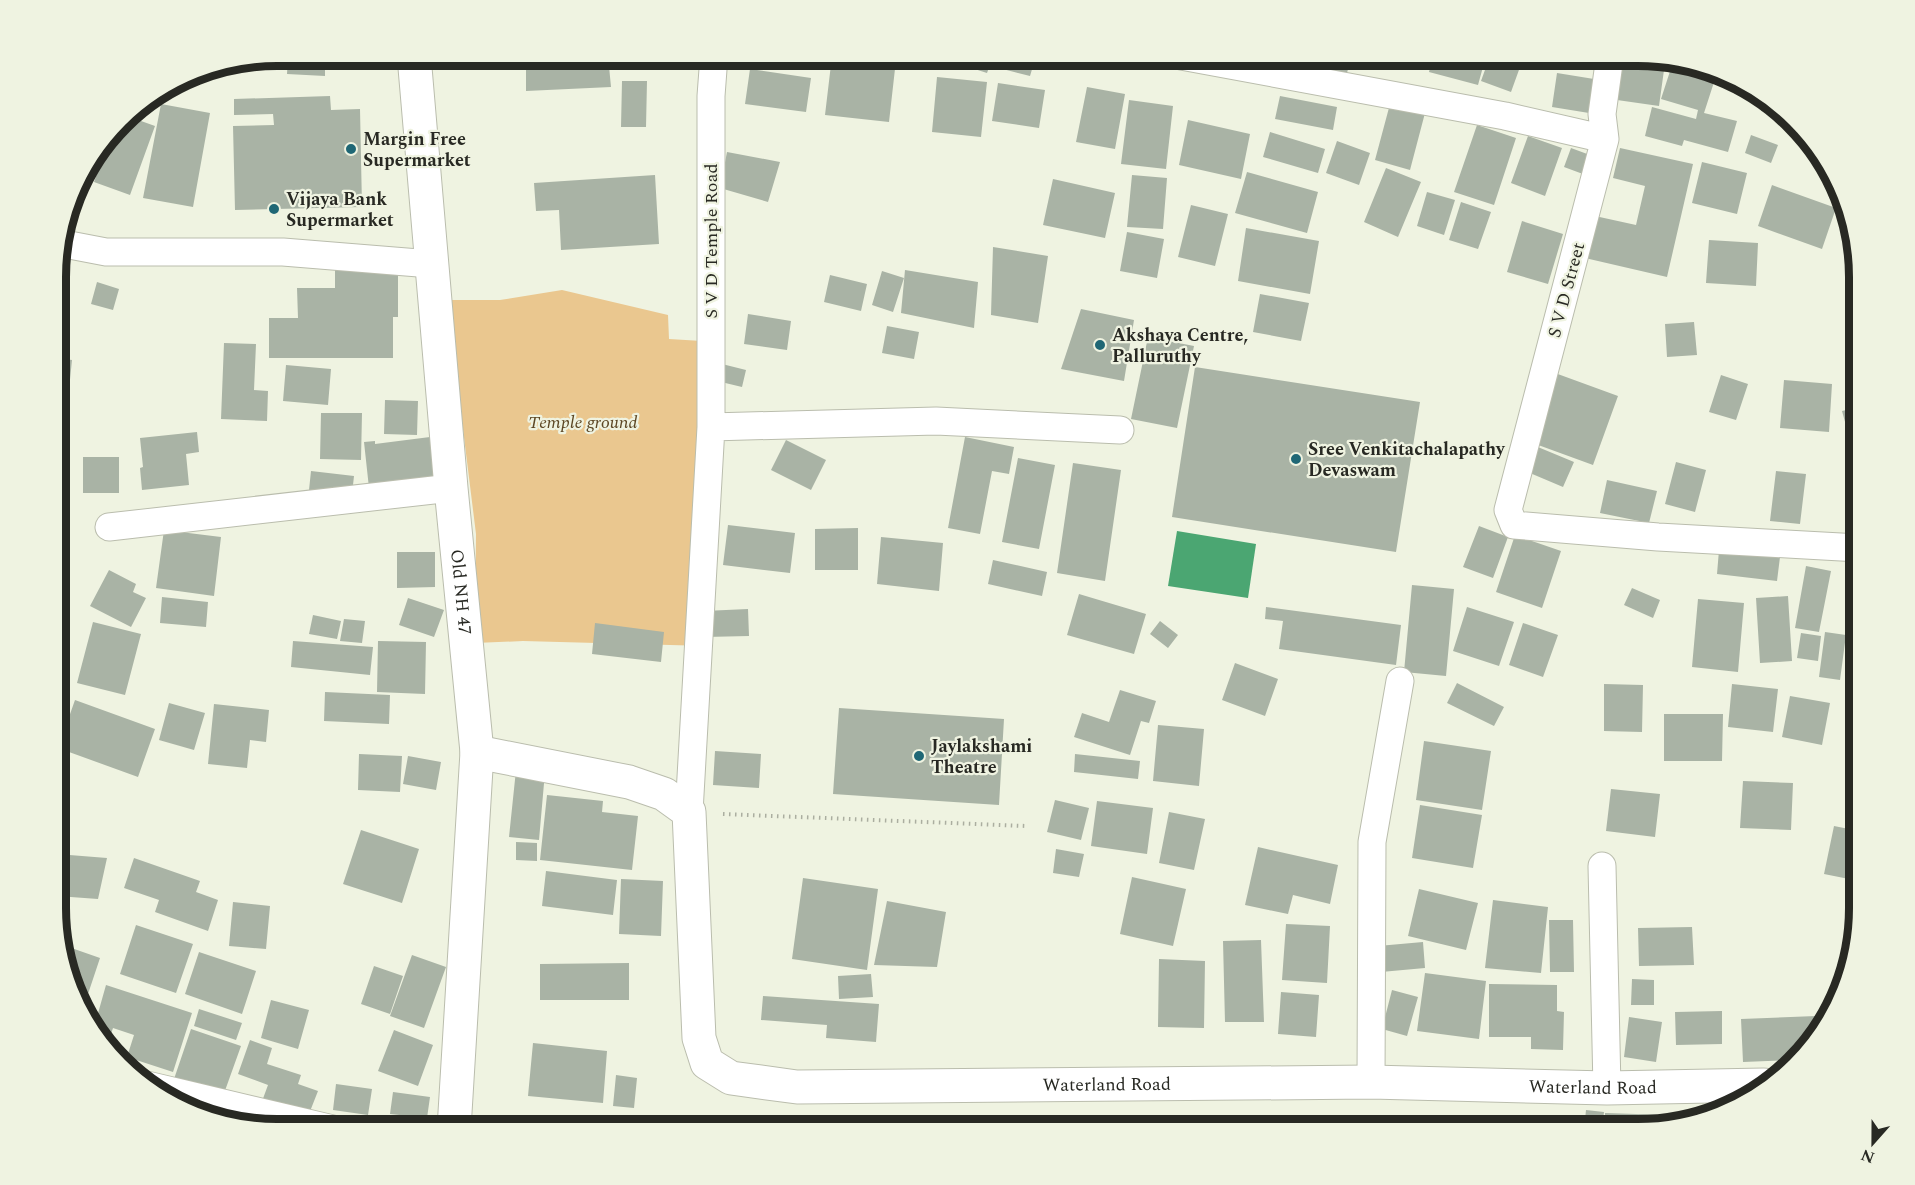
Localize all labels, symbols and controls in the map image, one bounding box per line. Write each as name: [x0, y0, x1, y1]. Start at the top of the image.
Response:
place label: Margin Free Supermarket: [363, 126, 471, 174]
marker: Margin Free Supermarket: [344, 142, 358, 156]
street label: S V D Temple Road: [698, 163, 725, 319]
place label: Vijaya Bank Supermarket: [286, 186, 394, 234]
marker: Vijaya Bank Supermarket: [267, 202, 281, 216]
street label: S V D Street: [1541, 240, 1592, 341]
place label: Akshaya Centre, Palluruthy: [1112, 322, 1248, 370]
marker: Akshaya Centre, Palluruthy: [1093, 338, 1107, 352]
park label: Temple ground: [528, 409, 638, 436]
place label: Sree Venkitachalapathy Devaswam: [1308, 436, 1506, 484]
marker: Sree Venkitachalapathy Devaswam: [1289, 452, 1303, 466]
street label: Old NH 47: [443, 548, 478, 636]
place label: Jaylakshami Theatre: [931, 733, 1032, 781]
marker: Jaylakshami Theatre: [912, 749, 926, 763]
street label: Waterland Road: [1043, 1071, 1171, 1099]
street label: Waterland Road: [1528, 1073, 1657, 1102]
north arrow: [1843, 1113, 1903, 1173]
text: N: [1858, 1143, 1878, 1170]

